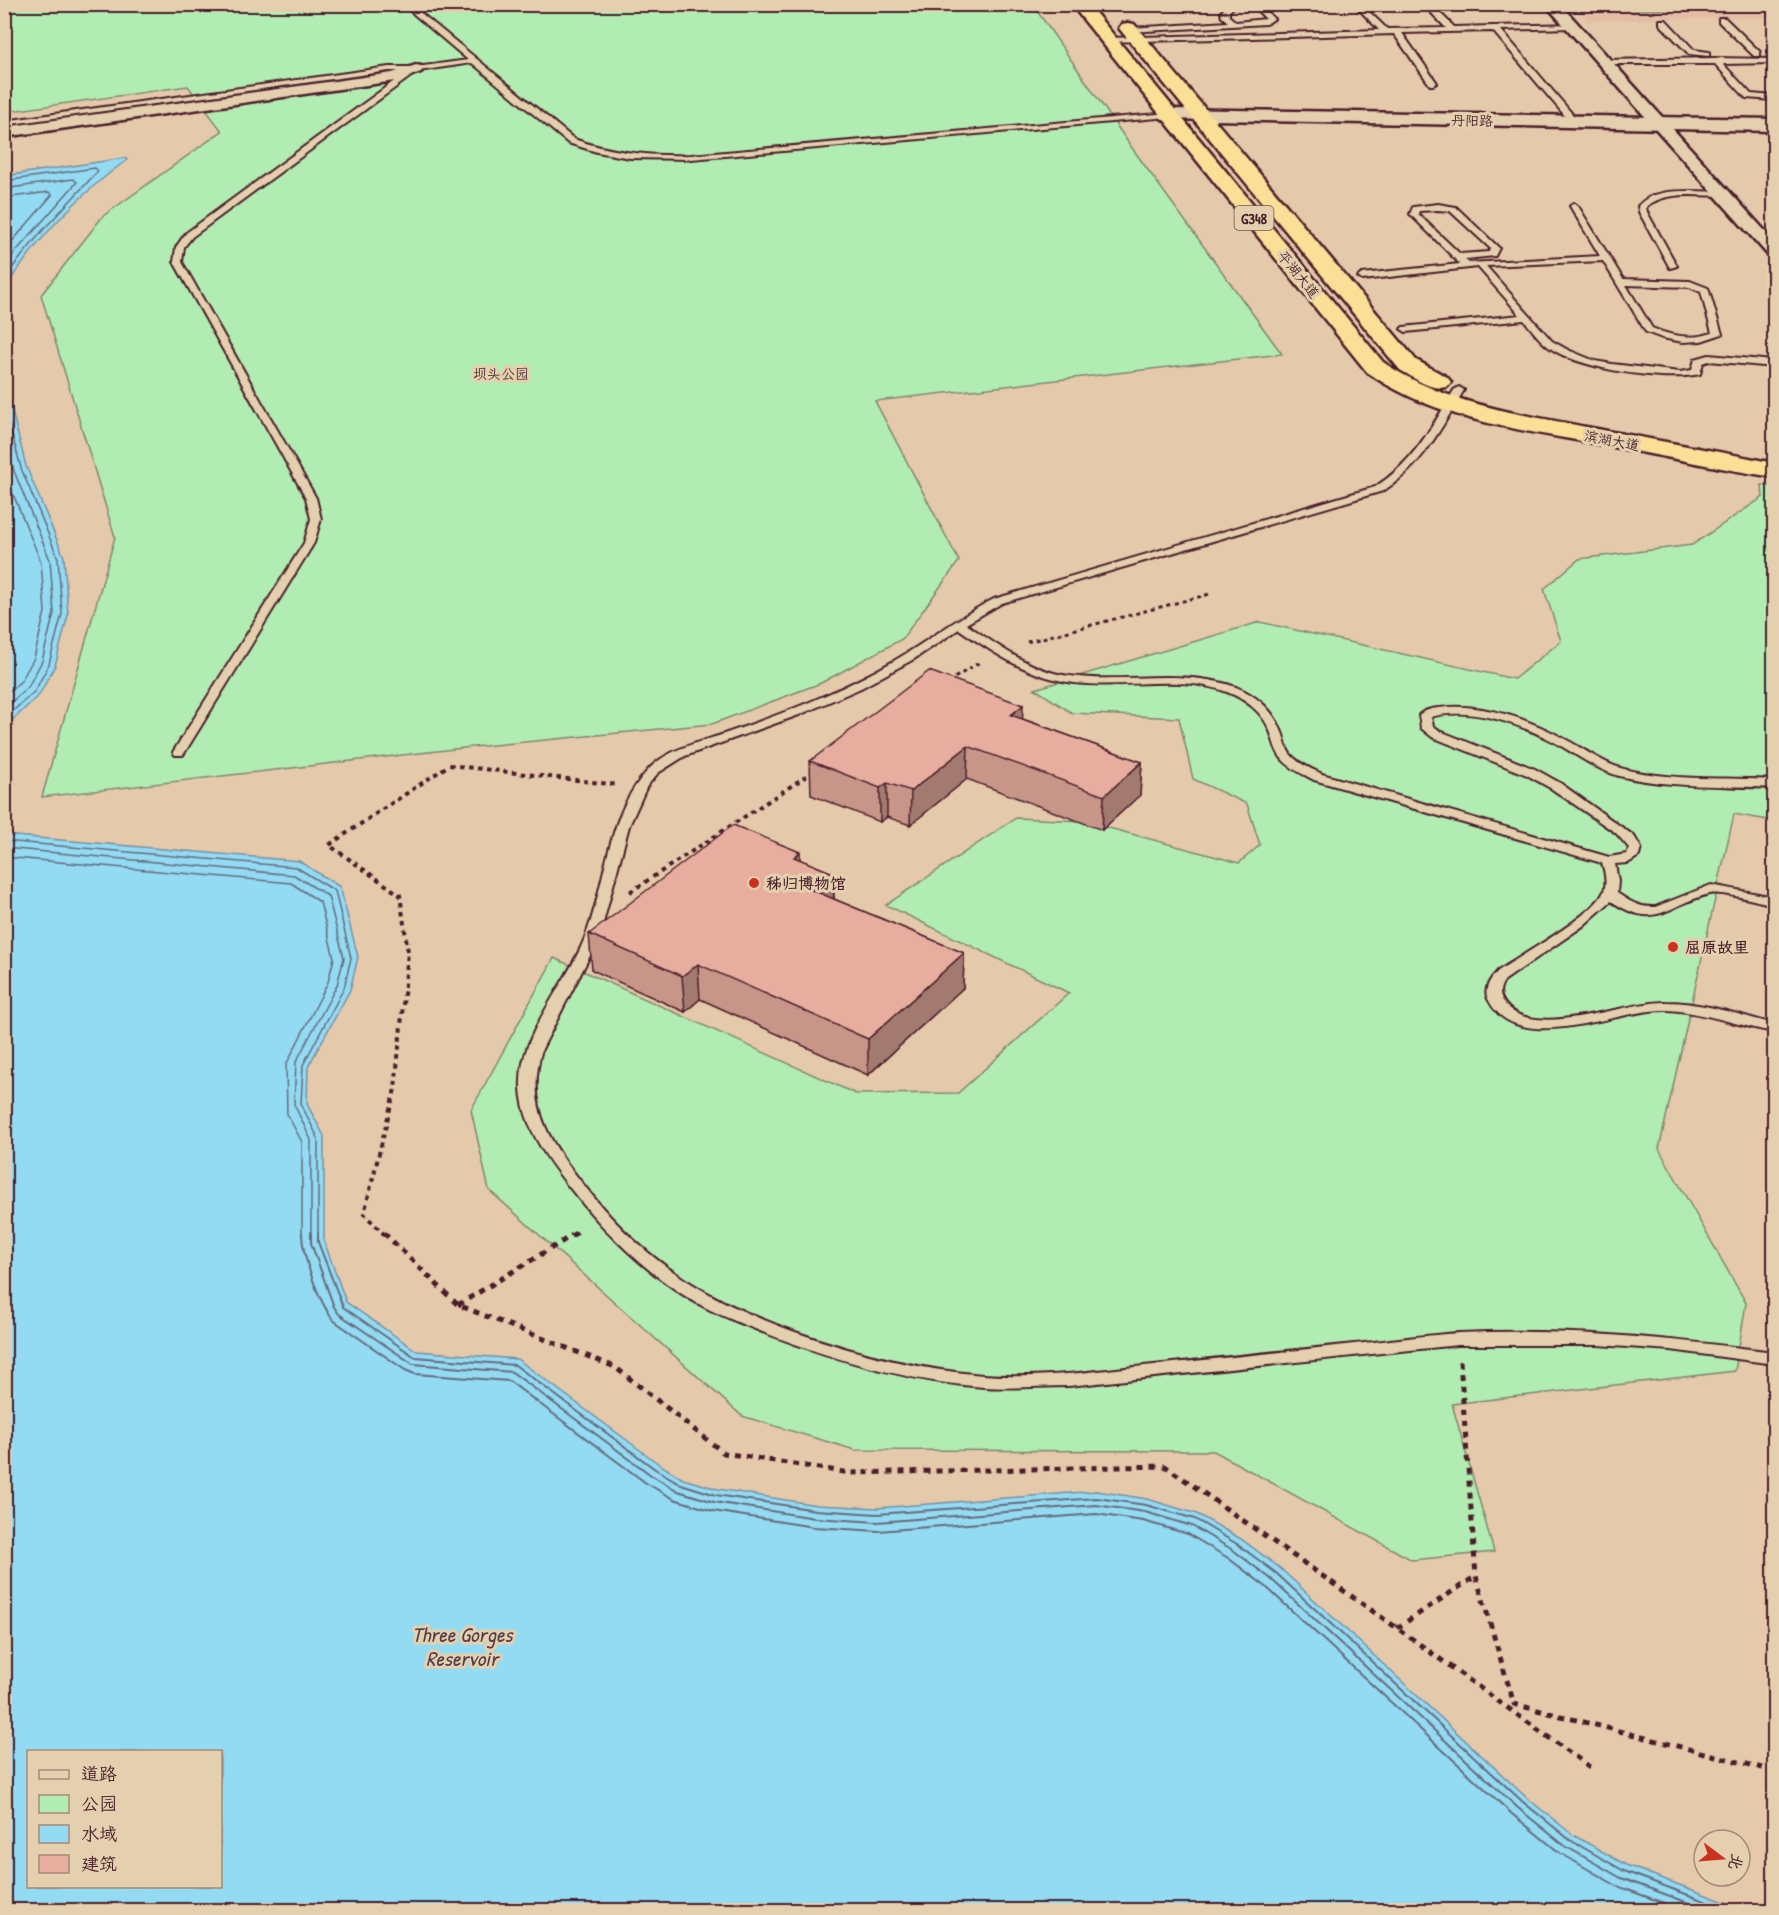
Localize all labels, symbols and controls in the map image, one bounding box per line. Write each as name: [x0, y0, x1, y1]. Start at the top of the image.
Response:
street label: 丹阳路: [1451, 110, 1493, 130]
road number: G348: [1234, 206, 1274, 230]
street label: 平湖大道: [1274, 246, 1324, 302]
park label: 坝头公园: [473, 364, 529, 383]
street label: 滨湖大道: [1583, 425, 1641, 455]
place label: 秭归博物馆: [766, 872, 846, 894]
marker: 秭归博物馆: [747, 876, 761, 890]
place label: 屈原故里: [1685, 936, 1749, 958]
marker: 屈原故里: [1666, 940, 1680, 954]
water label: Three Gorges Reservoir: [412, 1620, 514, 1673]
legend: [27, 1750, 222, 1888]
text: 道路: [81, 1761, 117, 1786]
text: 公园: [81, 1791, 117, 1816]
text: 水域: [81, 1821, 117, 1846]
north arrow: [1692, 1828, 1752, 1888]
text: 建筑: [81, 1851, 117, 1876]
text: 北: [1724, 1851, 1749, 1873]

